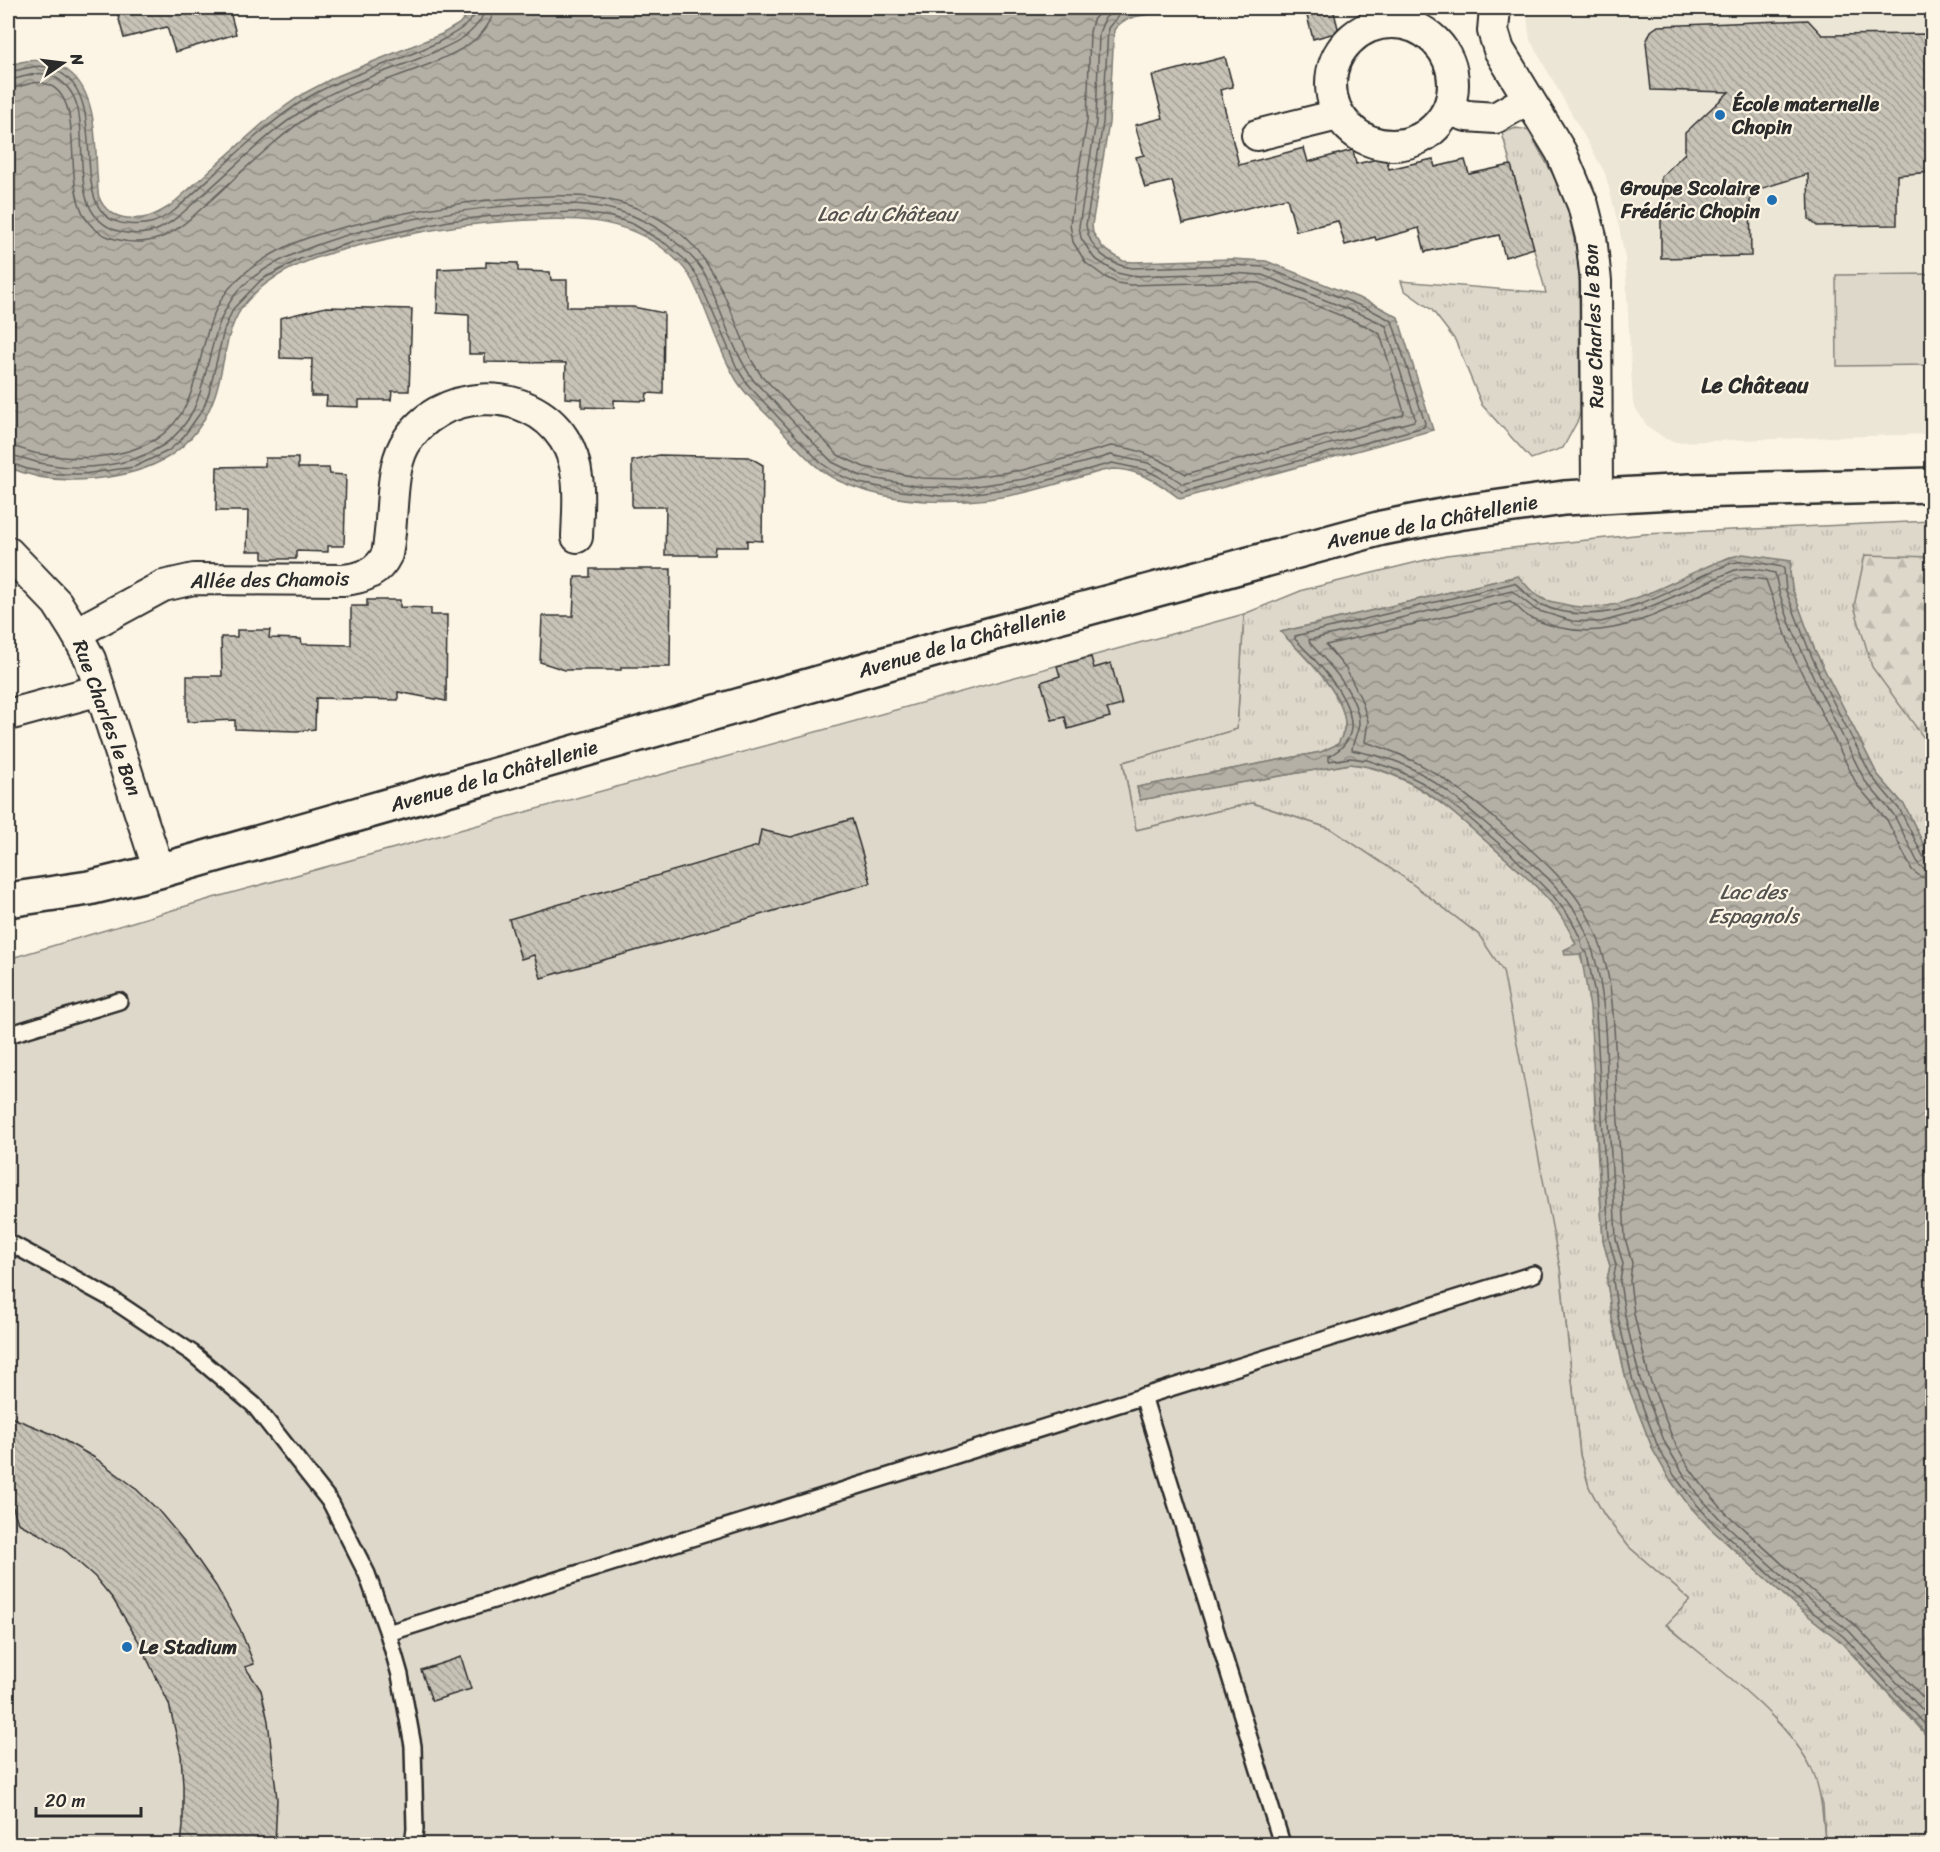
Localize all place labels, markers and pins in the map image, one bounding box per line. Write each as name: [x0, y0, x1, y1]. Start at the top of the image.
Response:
place label: École maternelle Chopin: [1731, 87, 1880, 145]
marker: École maternelle Chopin: [1713, 108, 1727, 122]
place label: Groupe Scolaire Frédéric Chopin: [1620, 171, 1761, 229]
marker: Groupe Scolaire Frédéric Chopin: [1765, 193, 1779, 207]
place label: Le Stadium: [139, 1630, 237, 1665]
marker: Le Stadium: [120, 1640, 134, 1654]

